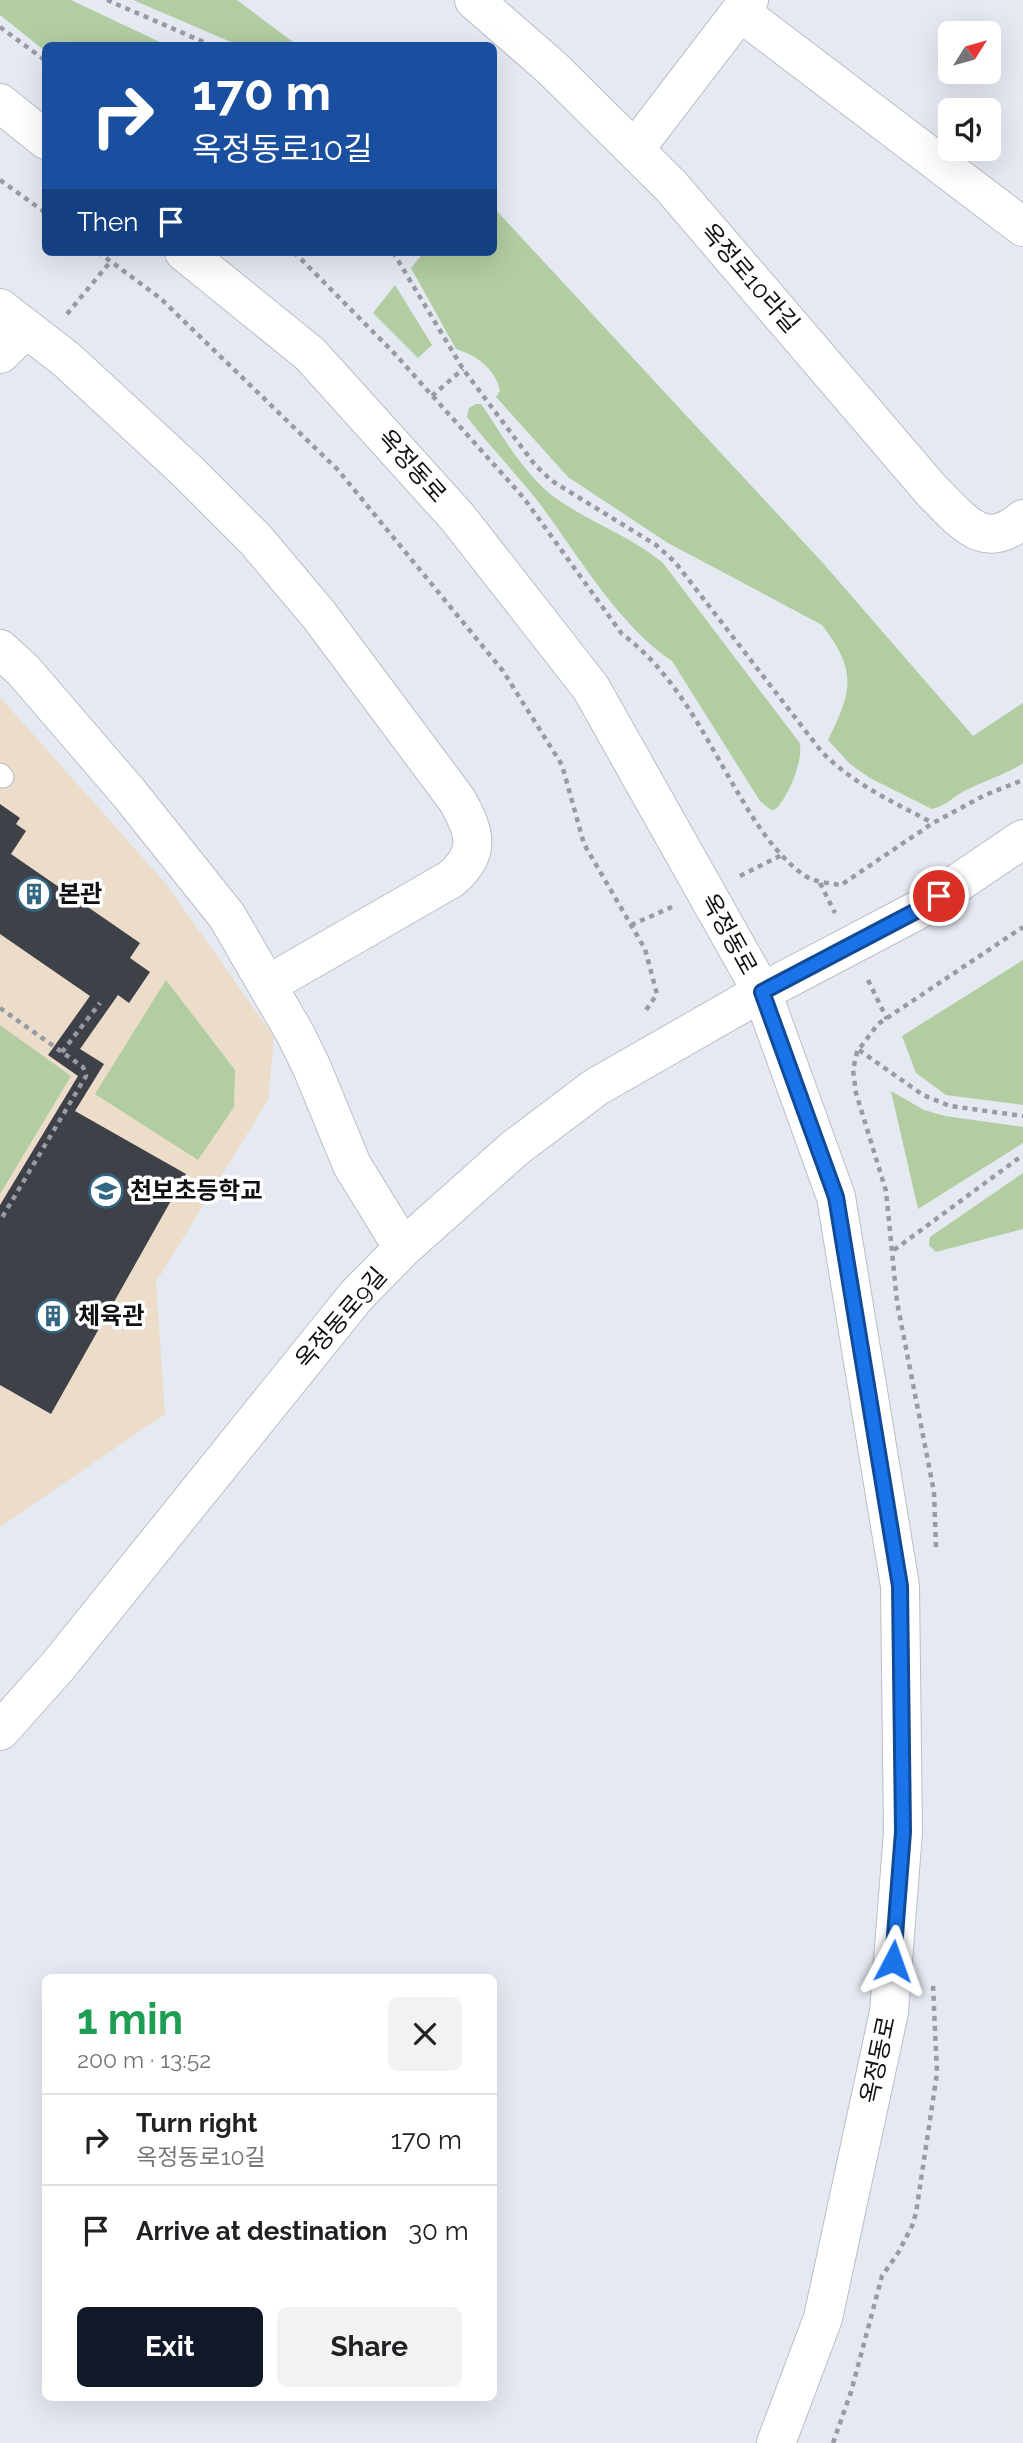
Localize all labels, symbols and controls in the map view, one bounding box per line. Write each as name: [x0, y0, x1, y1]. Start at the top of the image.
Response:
north arrow: [938, 21, 1001, 84]
map controls: [938, 21, 1001, 161]
text: 170 m: [192, 64, 331, 121]
icon: right: [77, 70, 168, 161]
button: sound: [938, 98, 1001, 161]
text: 옥정동로10길: [192, 130, 372, 167]
icon: arrive: [152, 203, 190, 241]
text: Then: [77, 207, 138, 237]
street label: 옥정로10라길: [695, 217, 806, 338]
street label: 옥정동로: [372, 423, 453, 508]
pin: [909, 866, 969, 926]
building icon: 본관: [15, 875, 53, 913]
icon: arrive: [920, 877, 958, 915]
place label: 본관: [58, 879, 102, 908]
street label: 옥정동로: [695, 888, 764, 979]
school or university icon: 천보초등학교: [87, 1172, 125, 1210]
place label: 천보초등학교: [130, 1176, 262, 1205]
street label: 옥정동로9길: [289, 1261, 392, 1374]
building icon: 체육관: [34, 1297, 72, 1335]
place label: 체육관: [78, 1301, 144, 1330]
position arrow: [856, 1924, 930, 1998]
text: 1 min: [77, 1995, 183, 2044]
button: close: [388, 1997, 462, 2071]
street label: 옥정동로: [854, 2014, 901, 2106]
text: 200 m · 13:52: [77, 2046, 211, 2073]
text: Turn right: [136, 2108, 257, 2138]
icon: right: [77, 2121, 115, 2159]
text: 170 m: [391, 2125, 462, 2155]
text: 옥정동로10길: [136, 2143, 266, 2170]
icon: arrive: [77, 2212, 115, 2250]
text: Arrive at destination: [136, 2216, 387, 2246]
text: 30 m: [408, 2216, 469, 2246]
button: Exit: [77, 2307, 263, 2387]
button: Share: [277, 2307, 462, 2387]

